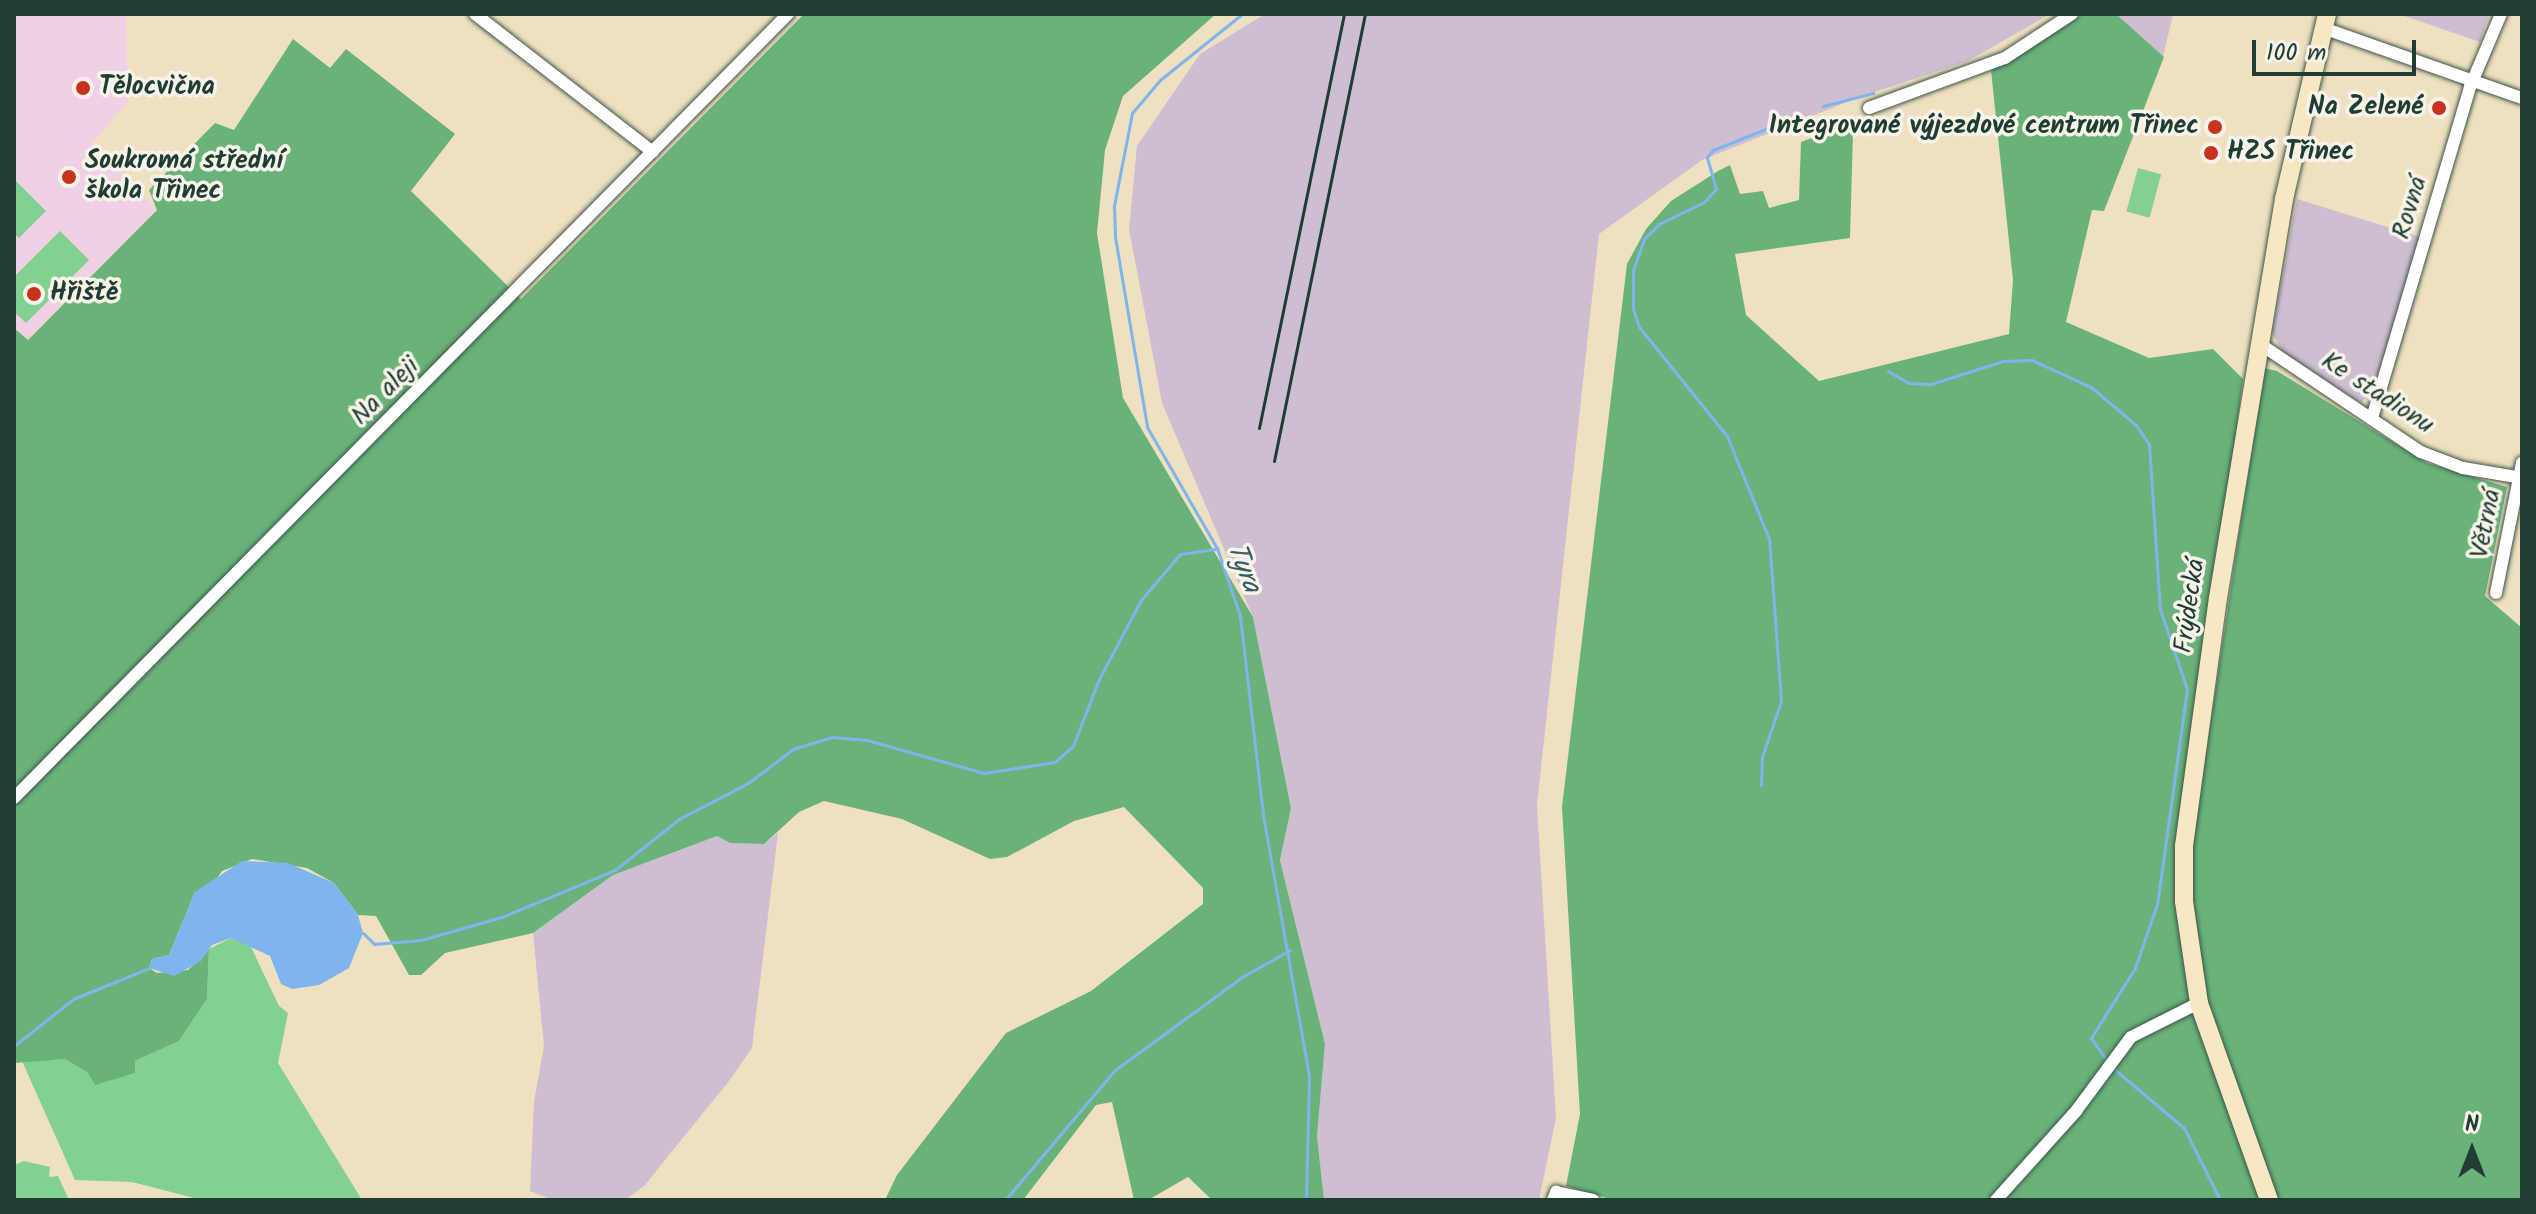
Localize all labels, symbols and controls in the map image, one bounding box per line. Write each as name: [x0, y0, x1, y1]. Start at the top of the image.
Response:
scale bar: [2256, 24, 2420, 74]
text: 100 m: [2266, 34, 2326, 73]
place label: Tělocvična: [99, 72, 215, 104]
marker: Tělocvična: [74, 79, 92, 97]
place label: Na Zelené: [2308, 92, 2423, 124]
marker: Na Zelené: [2430, 99, 2448, 117]
place label: Integrované výjezdové centrum Třinec: [1769, 111, 2199, 143]
marker: Integrované výjezdové centrum Třinec: [2206, 118, 2224, 136]
place label: HZS Třinec: [2227, 137, 2354, 169]
marker: HZS Třinec: [2202, 144, 2220, 162]
place label: Soukromá střední škola Třinec: [85, 146, 283, 208]
marker: Soukromá střední škola Třinec: [60, 168, 78, 186]
street label: Rovná: [2387, 173, 2435, 243]
place label: Hřiště: [50, 278, 118, 310]
marker: Hřiště: [25, 285, 43, 303]
street label: Ke stadionu: [2315, 346, 2439, 442]
street label: Na aleji: [346, 352, 426, 432]
street label: Větrná: [2465, 487, 2509, 561]
water label: Tyra: [1218, 538, 1268, 598]
street label: Frýdecká: [2169, 557, 2213, 655]
text: N: [2465, 1108, 2479, 1143]
north arrow: [2432, 1110, 2512, 1190]

